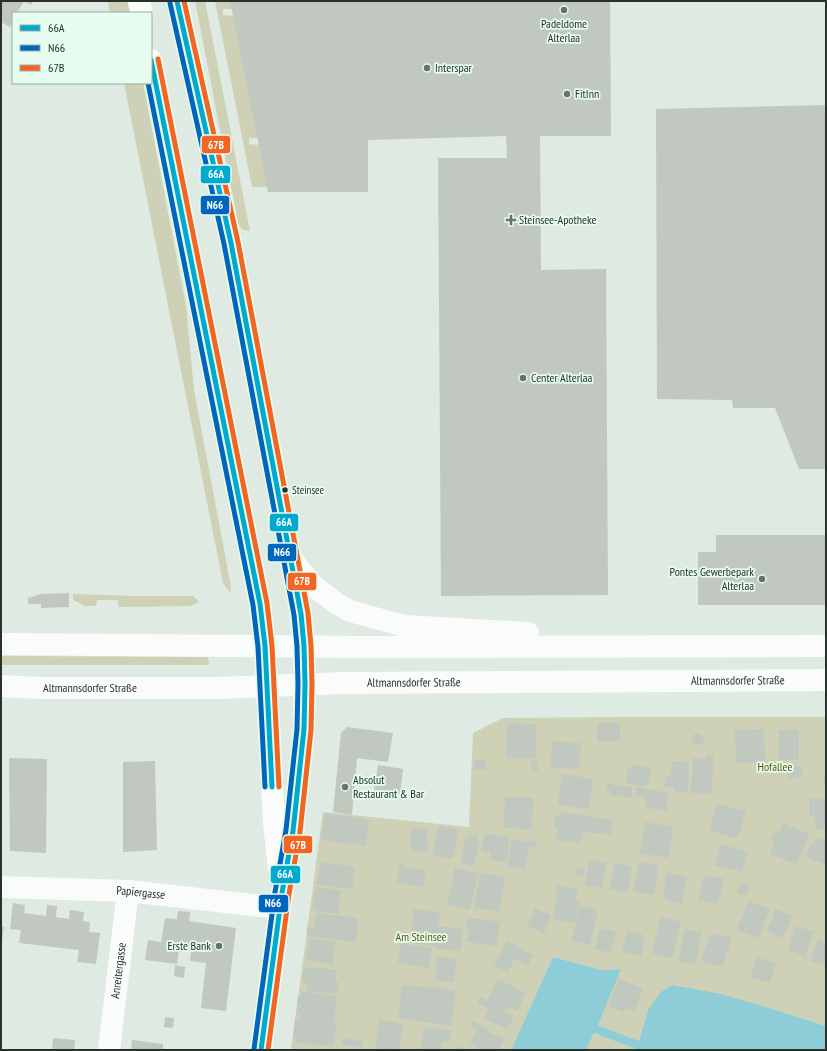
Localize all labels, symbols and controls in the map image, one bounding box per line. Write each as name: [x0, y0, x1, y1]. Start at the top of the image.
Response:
marker: Padeldome Alterlaa: [559, 5, 569, 15]
legend: [12, 12, 152, 84]
place label: Padeldome Alterlaa: [541, 16, 587, 45]
text: 66A: [48, 20, 65, 35]
text: N66: [48, 40, 65, 55]
text: 67B: [48, 60, 65, 75]
place label: Interspar: [435, 60, 473, 75]
marker: Interspar: [422, 63, 432, 73]
place label: FitInn: [575, 86, 599, 101]
marker: FitInn: [562, 89, 572, 99]
line badge: 67B: [201, 135, 231, 154]
text: 67B: [208, 138, 225, 152]
line badge: 66A: [200, 165, 231, 184]
text: 66A: [208, 167, 225, 181]
line badge: N66: [200, 195, 230, 215]
text: N66: [207, 198, 223, 212]
place label: Steinsee-Apotheke: [519, 212, 597, 227]
marker: Steinsee-Apotheke: [506, 215, 516, 225]
place label: Center Alterlaa: [531, 370, 593, 385]
marker: Center Alterlaa: [518, 373, 528, 383]
place label: Steinsee: [292, 483, 325, 497]
marker: Steinsee: [280, 485, 290, 495]
line badge: 66A: [269, 513, 299, 532]
text: 66A: [276, 515, 293, 529]
line badge: N66: [267, 543, 297, 562]
text: N66: [274, 545, 290, 559]
place label: Pontes Gewerbepark Alterlaa: [670, 564, 754, 593]
line badge: 67B: [287, 572, 317, 591]
text: 67B: [294, 574, 311, 588]
marker: Pontes Gewerbepark Alterlaa: [757, 574, 767, 584]
street label: Altmannsdorfer Straße: [691, 672, 785, 688]
street label: Altmannsdorfer Straße: [367, 674, 461, 690]
street label: Altmannsdorfer Straße: [43, 680, 137, 695]
park label: Hofallee: [758, 759, 792, 774]
place label: Absolut Restaurant & Bar: [353, 772, 425, 801]
marker: Absolut Restaurant & Bar: [340, 782, 350, 792]
line badge: 67B: [283, 835, 313, 854]
text: 67B: [290, 838, 307, 852]
line badge: 66A: [270, 865, 301, 884]
text: 66A: [277, 867, 294, 881]
street label: Papiergasse: [116, 883, 166, 902]
line badge: N66: [258, 894, 289, 913]
text: N66: [265, 896, 281, 910]
park label: Am Steinsee: [395, 929, 447, 944]
place label: Erste Bank: [167, 938, 211, 953]
marker: Erste Bank: [214, 941, 224, 951]
street label: Anreitergasse: [107, 942, 129, 999]

